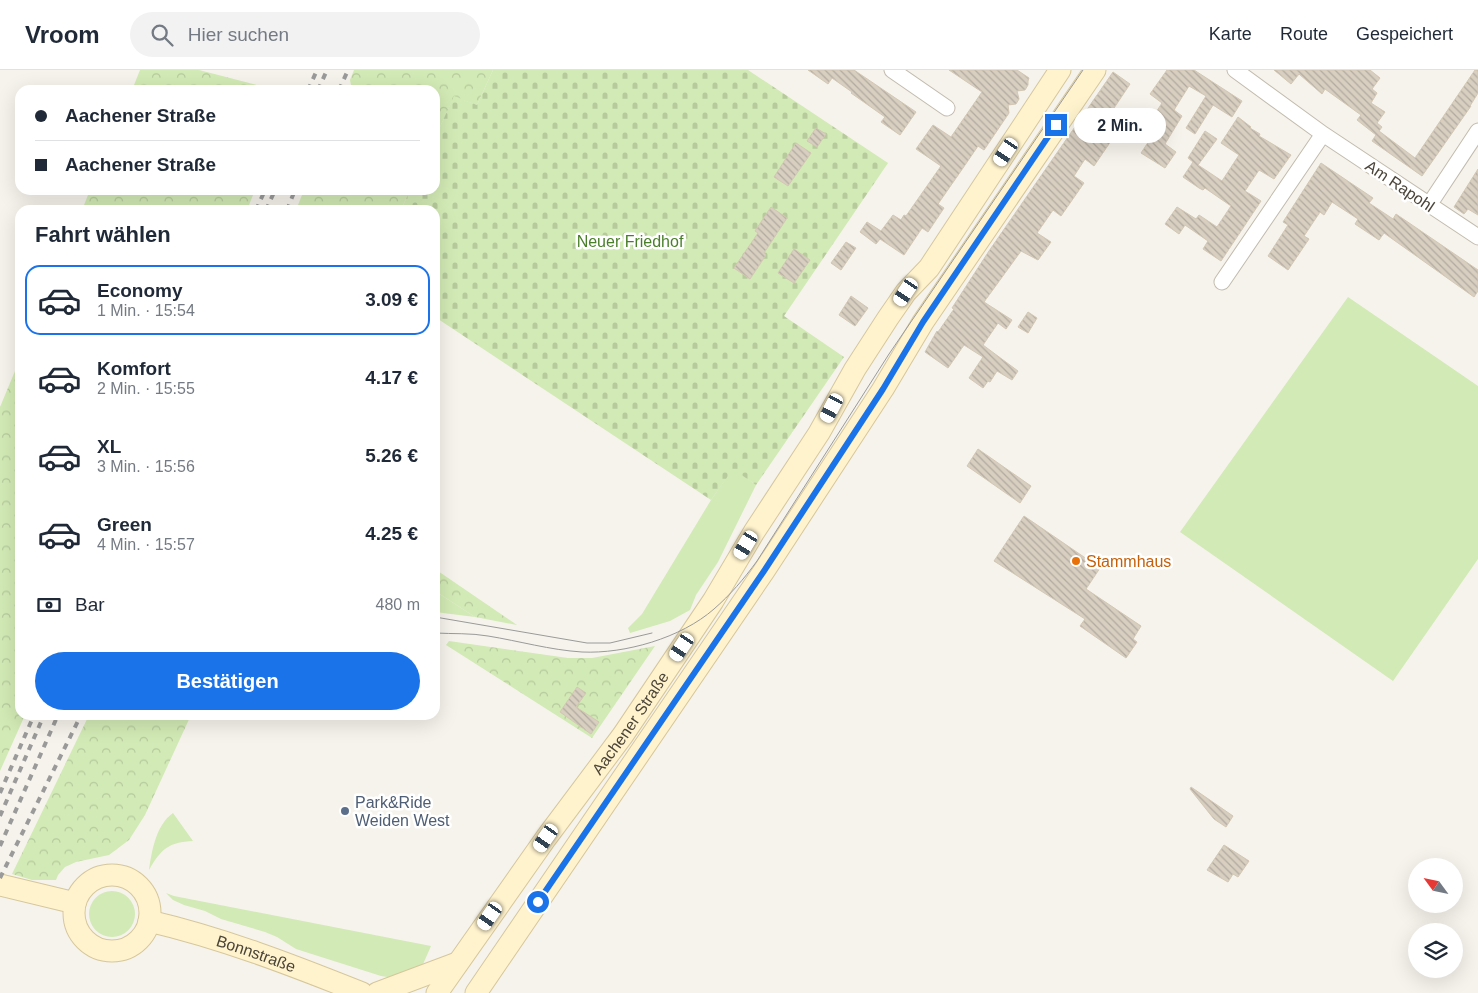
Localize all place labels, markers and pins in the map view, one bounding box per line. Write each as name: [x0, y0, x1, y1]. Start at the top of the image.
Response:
place label: Stammhaus: [1086, 553, 1171, 570]
marker: Stammhaus: [1070, 555, 1082, 567]
place label: Park&Ride Weiden West: [355, 794, 450, 829]
marker: Park&Ride Weiden West: [339, 805, 351, 817]

